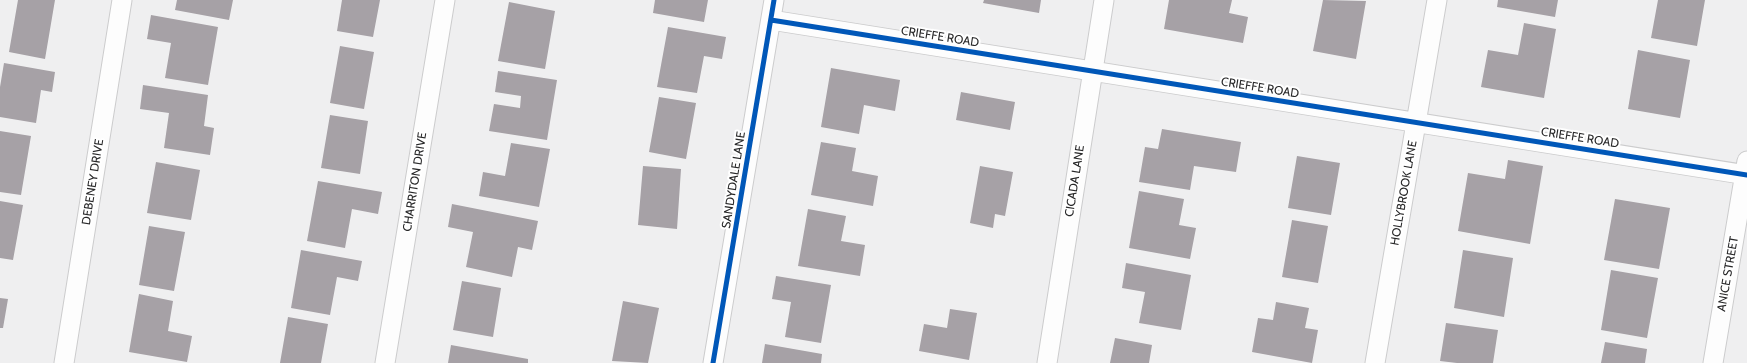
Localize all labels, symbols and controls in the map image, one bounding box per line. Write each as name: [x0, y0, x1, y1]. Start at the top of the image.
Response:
street label: CRIEFFE ROAD: [900, 24, 980, 50]
street label: CRIEFFE ROAD: [1220, 75, 1300, 101]
street label: CRIEFFE ROAD: [1540, 125, 1620, 151]
street label: CHARRITON DRIVE: [400, 131, 430, 233]
street label: SANDYDALE LANE: [719, 131, 749, 229]
street label: DEBENEY DRIVE: [79, 138, 107, 226]
street label: HOLLYBROOK LANE: [1388, 139, 1420, 247]
street label: CICADA LANE: [1062, 144, 1088, 218]
street label: ANICE STREET: [1714, 235, 1742, 313]

